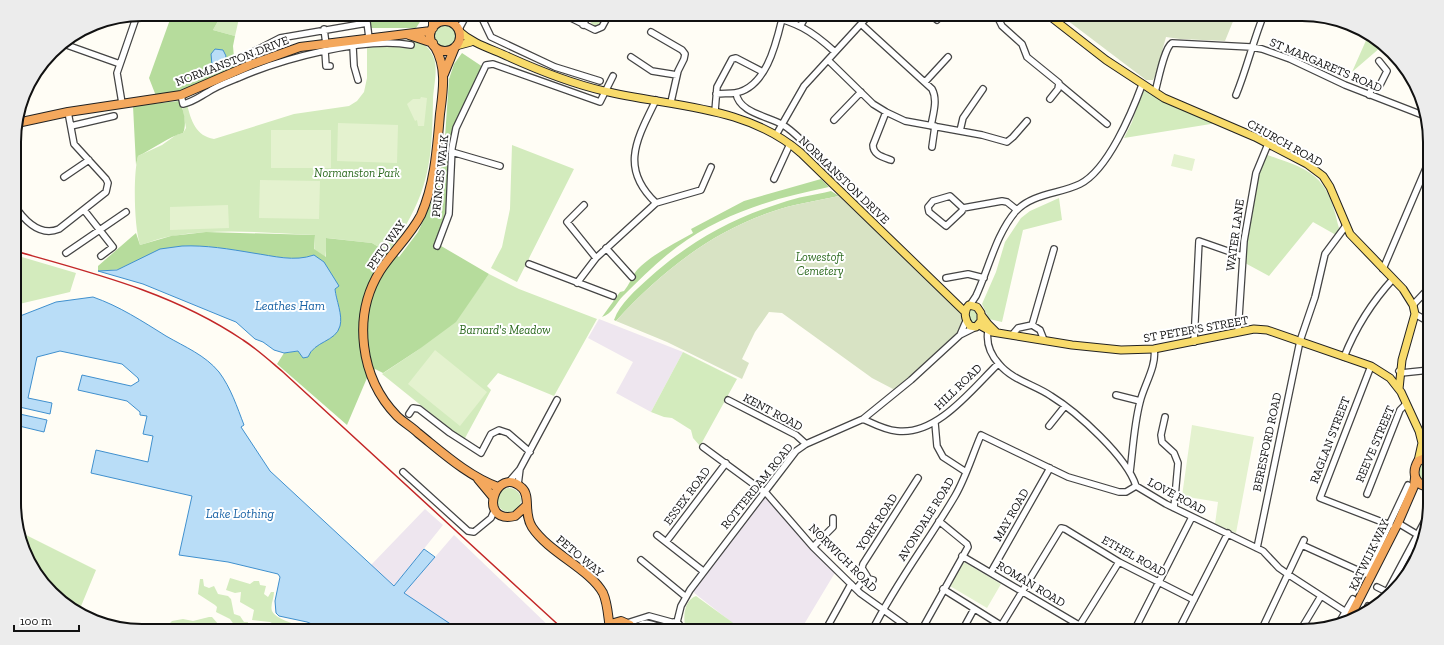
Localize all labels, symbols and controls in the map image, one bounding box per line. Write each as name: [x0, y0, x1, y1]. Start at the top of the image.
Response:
street label: NORMANSTON DRIVE: [173, 33, 291, 89]
street label: ST MARGARETS ROAD: [1268, 35, 1384, 95]
street label: CHURCH ROAD: [1245, 116, 1325, 170]
street label: NORMANSTON DRIVE: [796, 133, 892, 227]
street label: PRINCES WALK: [429, 134, 451, 218]
park label: Normanston Park: [314, 166, 401, 180]
street label: WATER LANE: [1223, 198, 1247, 272]
street label: PETO WAY: [364, 217, 408, 272]
park label: Lowestoft Cemetery: [796, 250, 844, 278]
water label: Leathes Ham: [255, 298, 325, 313]
street label: ST PETER'S STREET: [1142, 313, 1250, 345]
park label: Barnard's Meadow: [459, 323, 551, 337]
street label: HILL ROAD: [931, 361, 985, 413]
street label: KENT ROAD: [741, 390, 805, 434]
street label: BERESFORD ROAD: [1250, 391, 1284, 493]
street label: RAGLAN STREET: [1307, 394, 1353, 485]
street label: REEVE STREET: [1353, 403, 1398, 484]
street label: ROTTERDAM ROAD: [718, 440, 796, 532]
street label: ESSEX ROAD: [661, 464, 713, 528]
street label: AVONDALE ROAD: [895, 475, 957, 563]
street label: LOVE ROAD: [1145, 475, 1209, 517]
street label: MAY ROAD: [990, 486, 1032, 544]
street label: YORK ROAD: [853, 491, 901, 554]
water label: Lake Lothing: [206, 506, 275, 521]
street label: KATWIJK WAY: [1346, 517, 1393, 593]
street label: NORWICH ROAD: [806, 521, 880, 595]
street label: PETO WAY: [554, 532, 607, 580]
street label: ETHEL ROAD: [1099, 533, 1169, 579]
street label: ROMAN ROAD: [994, 558, 1068, 610]
scale bar: [14, 607, 79, 633]
text: 100 m: [20, 614, 52, 628]

